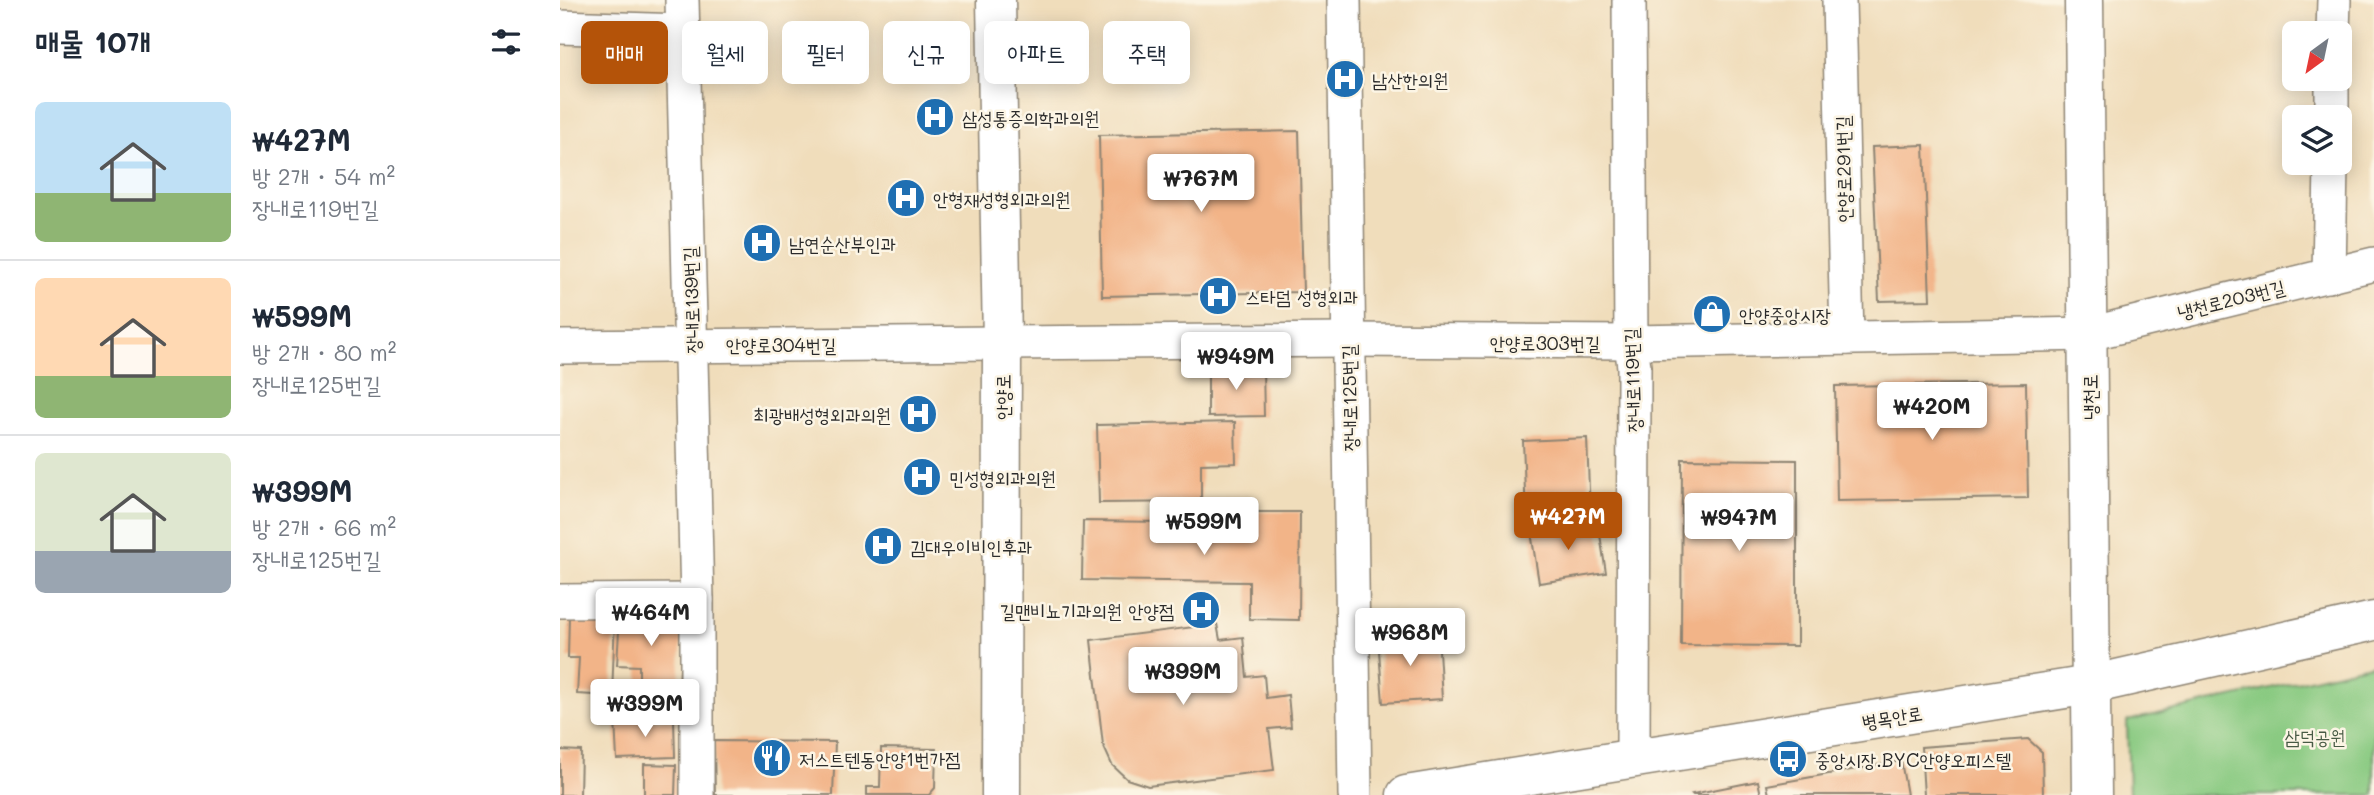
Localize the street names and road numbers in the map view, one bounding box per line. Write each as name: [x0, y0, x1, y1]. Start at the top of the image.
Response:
street label: 안양로291번길: [1830, 115, 1856, 223]
street label: 장내로139번길: [677, 246, 705, 354]
street label: 냉천로203번길: [2175, 274, 2287, 324]
street label: 장내로119번길: [1618, 327, 1646, 433]
street label: 안양로303번길: [1490, 330, 1600, 355]
street label: 안양로304번길: [726, 332, 836, 357]
street label: 장내로125번길: [1336, 344, 1362, 452]
street label: 안양로: [990, 374, 1015, 420]
street label: 냉천로: [2077, 374, 2102, 420]
street label: 병목안로: [1860, 700, 1924, 734]

